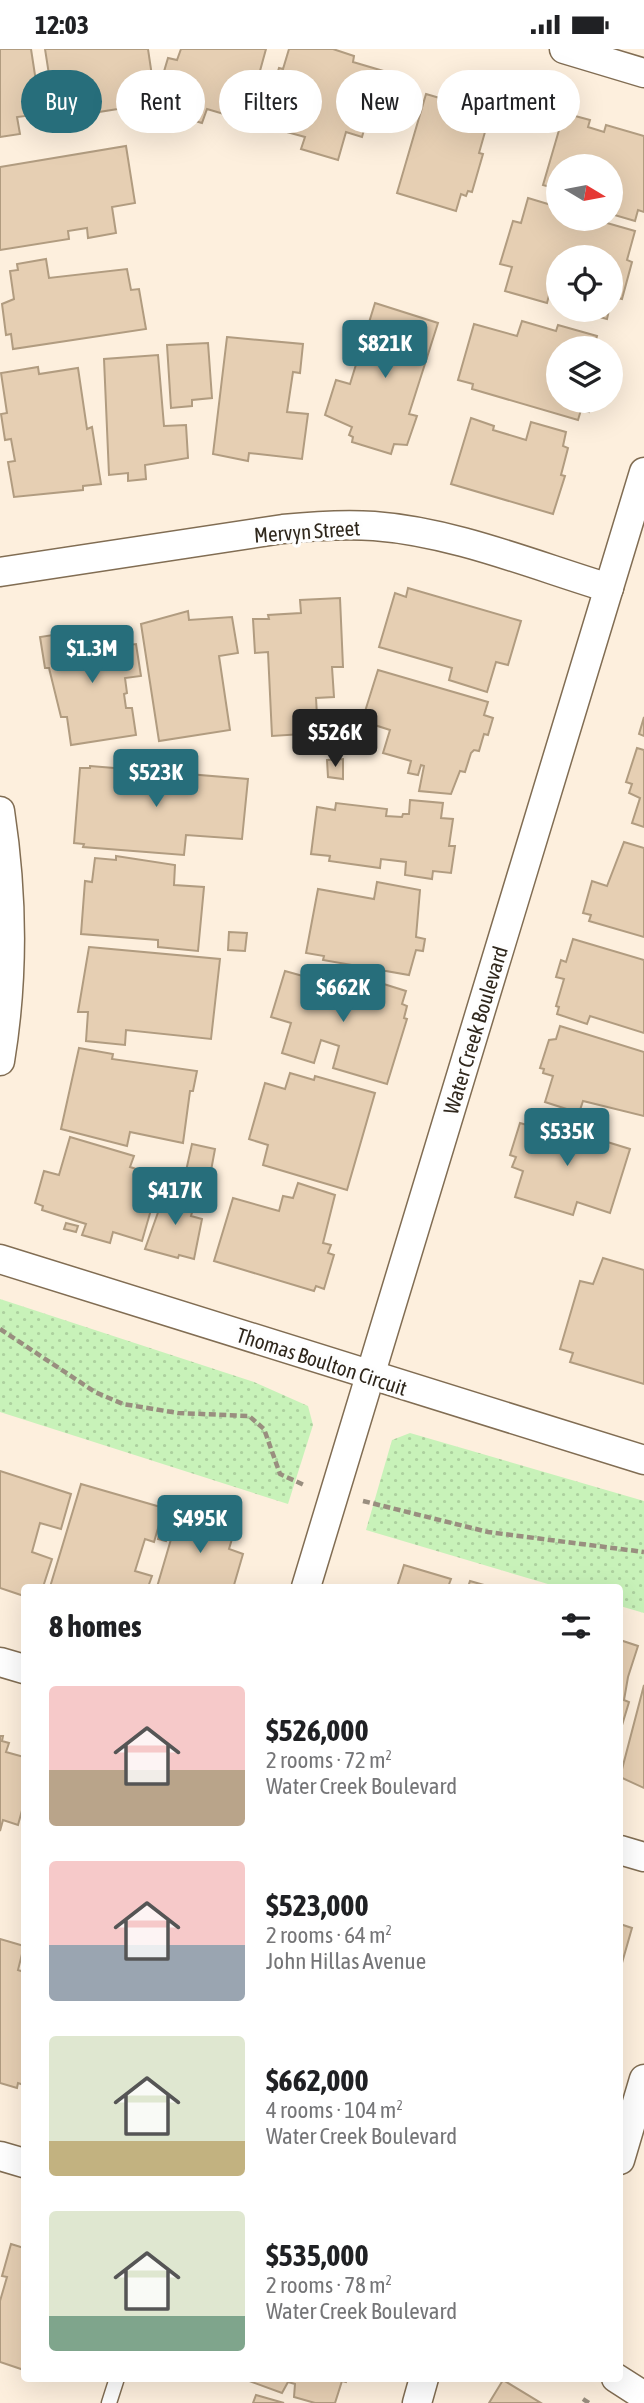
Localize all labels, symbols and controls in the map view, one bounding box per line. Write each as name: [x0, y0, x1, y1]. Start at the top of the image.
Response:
text: 12:03: [35, 10, 89, 40]
chip: Buy: [21, 70, 102, 133]
chip: Rent: [116, 70, 205, 133]
chip: Filters: [219, 70, 322, 133]
chip: New: [336, 70, 423, 133]
chip: Apartment: [437, 70, 580, 133]
north arrow: [546, 154, 623, 231]
map controls: [546, 154, 623, 413]
button: locate: [546, 245, 623, 322]
pin: $821K: [336, 321, 434, 380]
text: $821K: [358, 330, 412, 356]
button: layers: [546, 336, 623, 413]
street label: Mervyn Street: [253, 515, 361, 547]
pin: $1.3M: [43, 625, 141, 685]
text: $1.3M: [67, 635, 117, 661]
pin: $526K: [286, 709, 384, 769]
text: $526K: [308, 719, 362, 745]
pin: $523K: [107, 749, 205, 809]
text: $523K: [129, 759, 183, 785]
street label: Water Creek Boulevard: [438, 943, 512, 1117]
pin: $662K: [294, 965, 392, 1024]
text: $662K: [316, 974, 370, 1000]
pin: $535K: [518, 1109, 616, 1168]
text: $535K: [540, 1118, 594, 1144]
pin: $417K: [126, 1167, 224, 1227]
text: $417K: [148, 1177, 202, 1203]
street label: Thomas Boulton Circuit: [234, 1322, 410, 1400]
pin: $495K: [151, 1495, 249, 1555]
text: $495K: [173, 1505, 227, 1531]
icon: filters: [557, 1607, 595, 1645]
text: 8 homes: [49, 1609, 142, 1643]
text: $526,000: [266, 1713, 369, 1747]
icon: home: [105, 1714, 189, 1798]
text: 2 rooms · 72 m²: [266, 1747, 392, 1773]
text: Water Creek Boulevard: [266, 1773, 457, 1799]
text: $523,000: [266, 1888, 369, 1922]
icon: home: [105, 1889, 189, 1973]
text: 2 rooms · 64 m²: [266, 1922, 392, 1948]
text: John Hillas Avenue: [266, 1948, 426, 1974]
text: $662,000: [266, 2063, 369, 2097]
icon: home: [105, 2064, 189, 2148]
text: 4 rooms · 104 m²: [266, 2097, 403, 2123]
text: Water Creek Boulevard: [266, 2123, 457, 2149]
text: $535,000: [266, 2238, 369, 2272]
icon: home: [105, 2239, 189, 2323]
text: 2 rooms · 78 m²: [266, 2272, 392, 2298]
text: Water Creek Boulevard: [266, 2298, 457, 2324]

